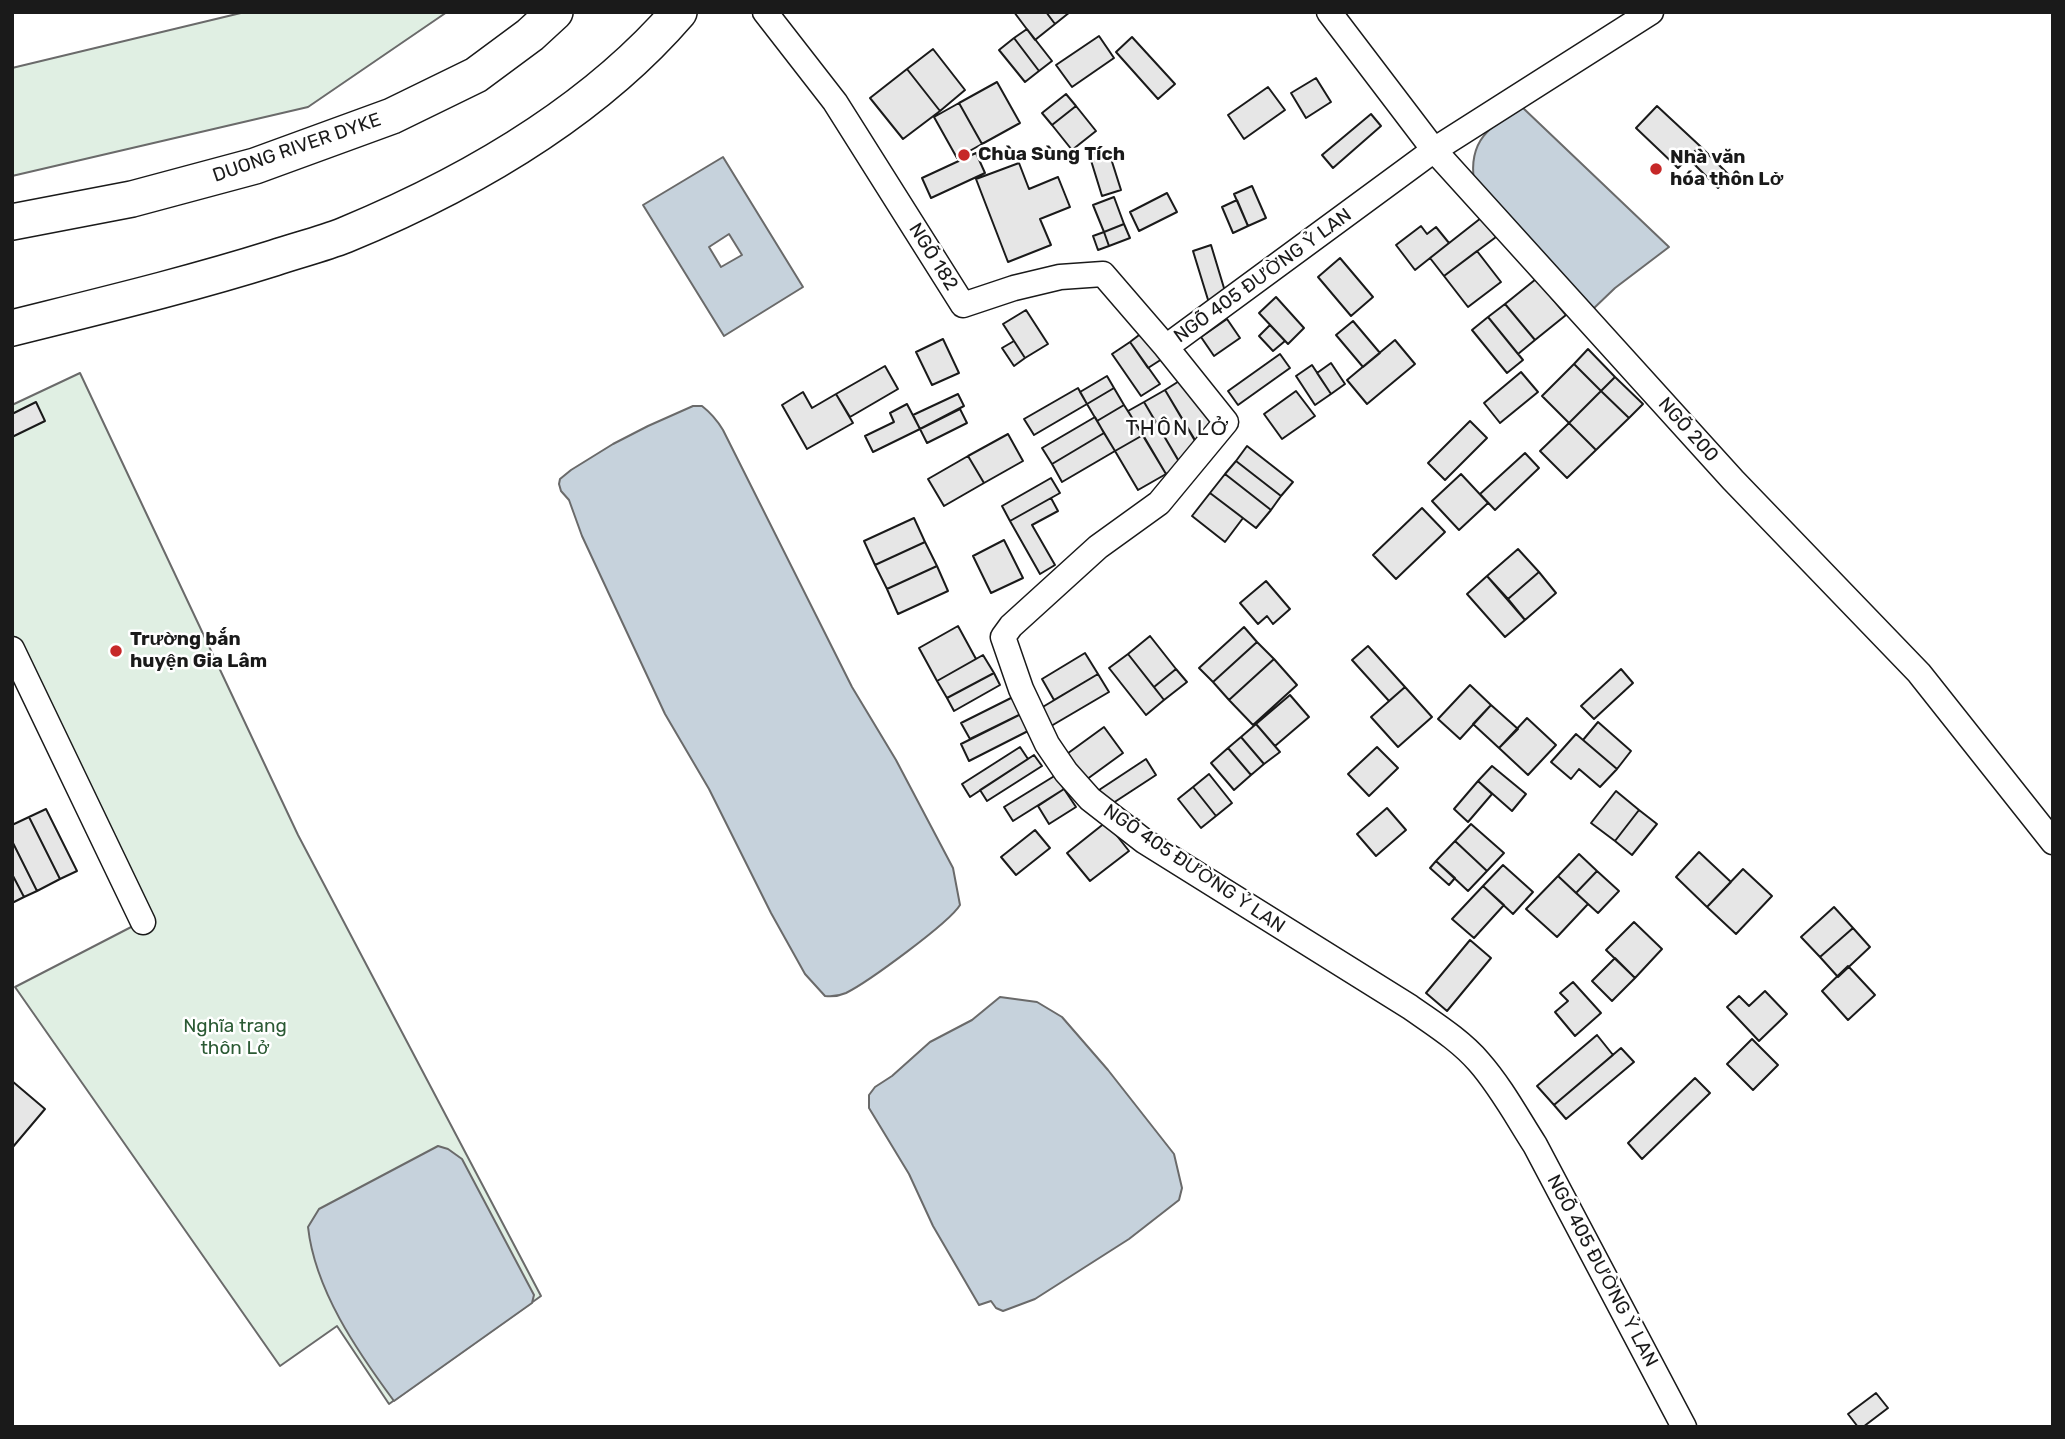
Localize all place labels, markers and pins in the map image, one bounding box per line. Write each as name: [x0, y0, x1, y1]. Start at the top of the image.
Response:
place label: Chùa Sùng Tích: [978, 144, 1125, 166]
marker: Chùa Sùng Tích: [956, 147, 972, 163]
place label: Nhà văn hóa thôn Lở: [1670, 147, 1783, 191]
marker: Nhà văn hóa thôn Lở: [1648, 161, 1664, 177]
place label: Trường bắn huyện Gia Lâm: [130, 629, 267, 673]
marker: Trường bắn huyện Gia Lâm: [108, 643, 124, 659]

